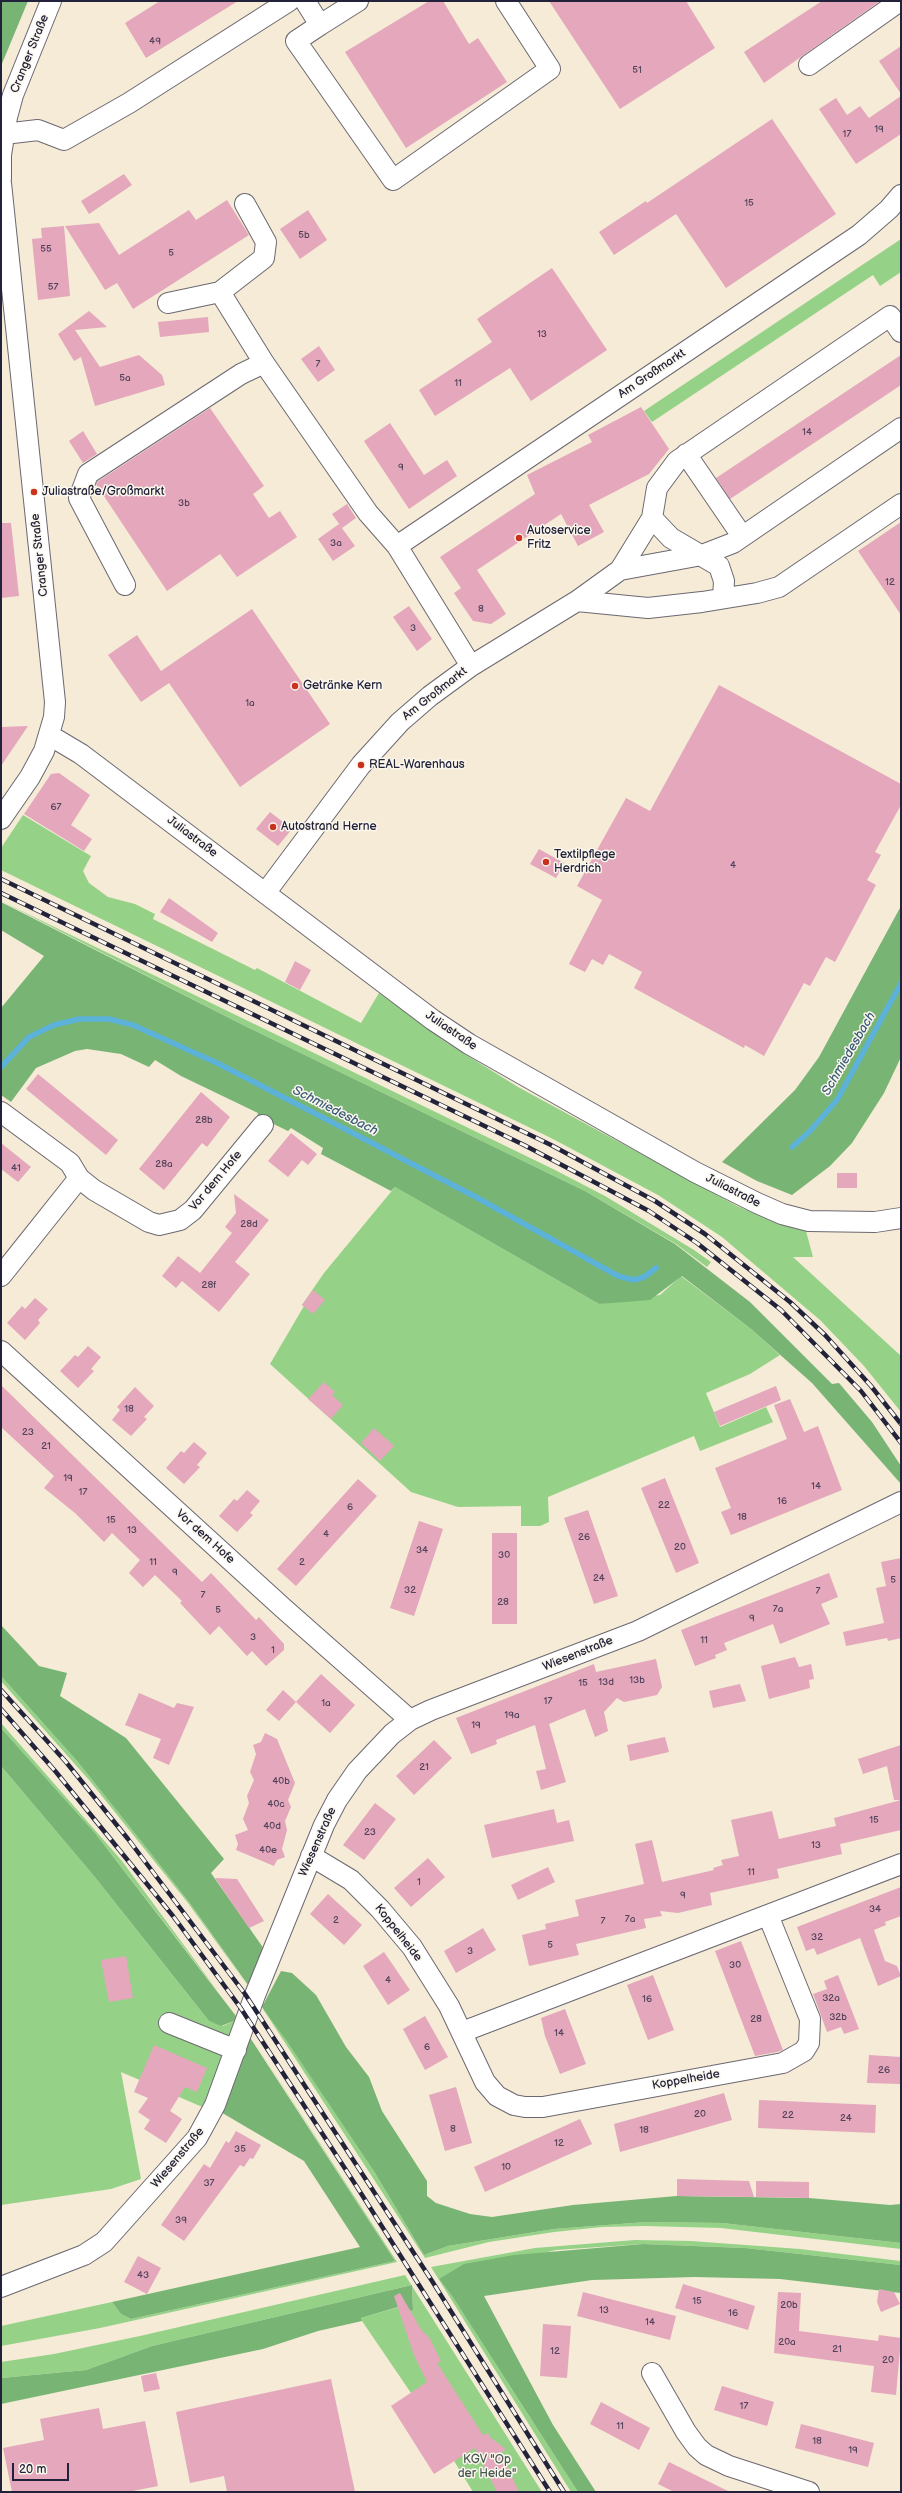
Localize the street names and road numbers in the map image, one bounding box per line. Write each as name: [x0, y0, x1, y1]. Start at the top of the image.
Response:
street label: Cranger Straße: [8, 13, 52, 95]
street label: Am Großmarkt: [616, 346, 688, 402]
street label: Cranger Straße: [28, 513, 52, 597]
street label: Am Großmarkt: [400, 664, 470, 724]
street label: Juliastraße: [164, 813, 220, 861]
street label: Juliastraße: [422, 1008, 480, 1054]
street label: Vor dem Hofe: [187, 1148, 245, 1214]
street label: Juliastraße: [703, 1171, 763, 1211]
street label: Vor dem Hofe: [173, 1507, 237, 1567]
street label: Wiesenstraße: [541, 1633, 615, 1675]
street label: Wiesenstraße: [296, 1805, 340, 1879]
street label: Koppelheide: [371, 1902, 425, 1964]
street label: Koppelheide: [651, 2067, 721, 2093]
street label: Wiesenstraße: [149, 2125, 207, 2191]

